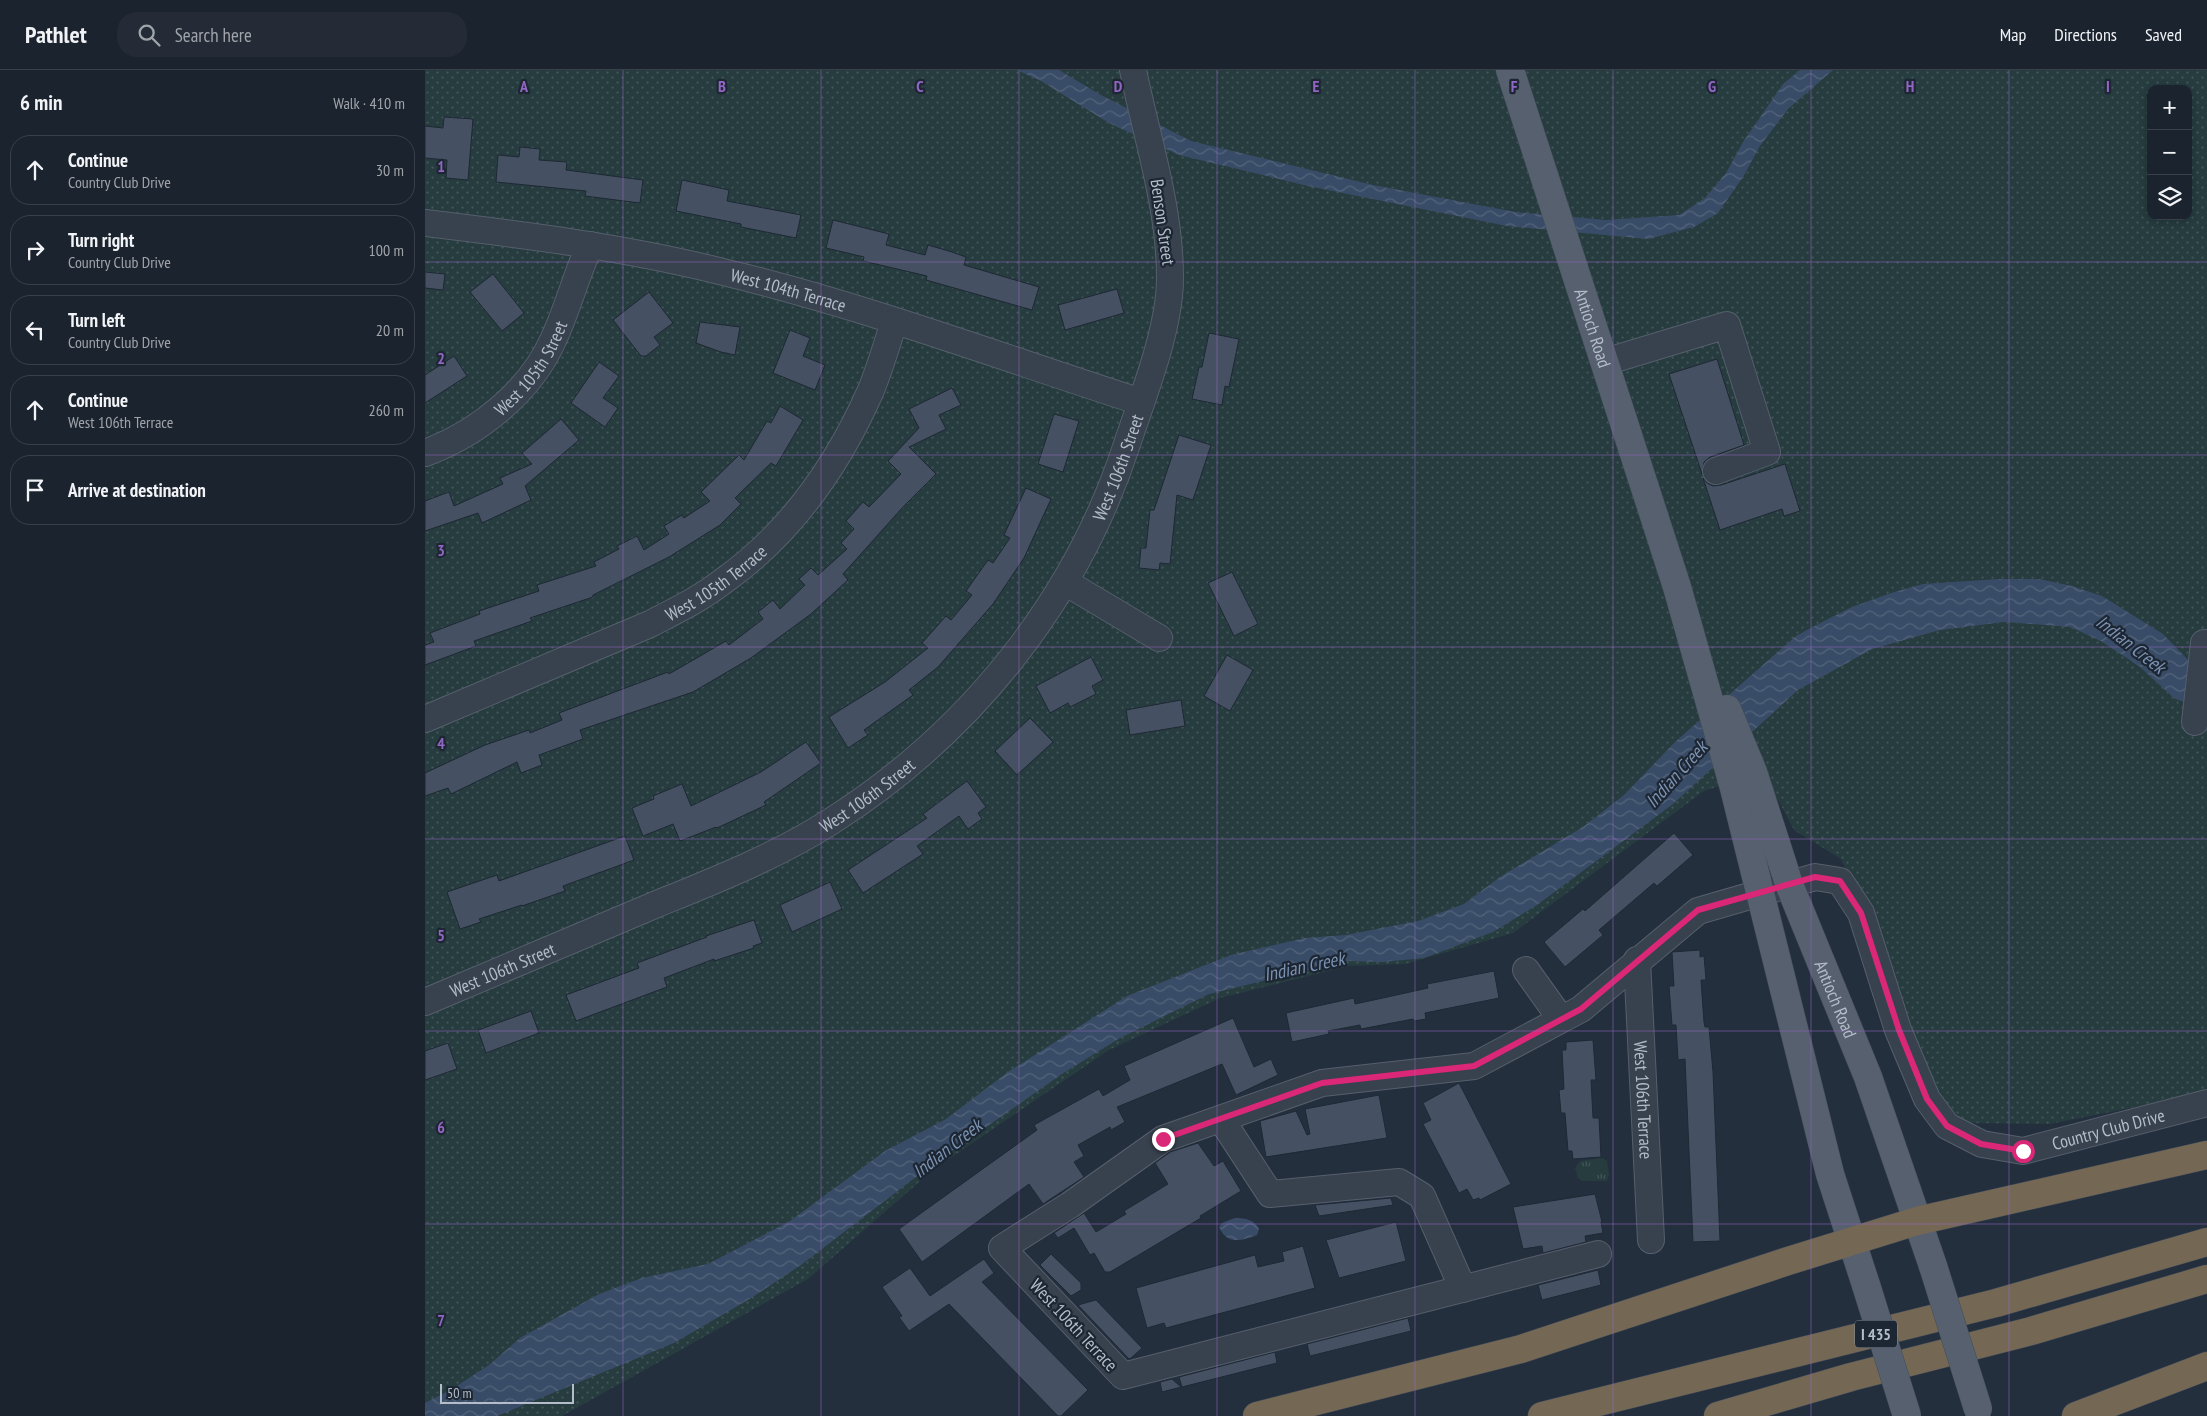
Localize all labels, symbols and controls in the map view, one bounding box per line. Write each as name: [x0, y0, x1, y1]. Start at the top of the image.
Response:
search box: [117, 12, 467, 57]
text: Pathlet: [25, 19, 87, 50]
icon: search: [135, 21, 163, 49]
text: Search here: [175, 23, 252, 47]
text: Map: [2000, 23, 2026, 46]
text: Directions: [2054, 23, 2117, 46]
text: Saved: [2145, 23, 2182, 46]
text: A: [519, 76, 529, 96]
text: B: [718, 76, 726, 96]
text: C: [916, 76, 924, 96]
text: D: [1114, 76, 1123, 96]
text: E: [1313, 76, 1320, 96]
text: F: [1511, 76, 1518, 96]
text: G: [1708, 76, 1716, 96]
text: H: [1906, 76, 1914, 96]
text: I: [2106, 76, 2110, 96]
map controls: [2147, 85, 2192, 220]
button: +: [2147, 85, 2192, 130]
text: 6 min: [20, 89, 62, 116]
text: Walk · 410 m: [333, 93, 405, 113]
button: −: [2147, 130, 2192, 175]
text: Continue: [68, 148, 128, 172]
icon: ahead: [21, 156, 49, 184]
text: 1: [437, 156, 445, 176]
text: 30 m: [376, 160, 404, 180]
text: Country Club Drive: [68, 172, 171, 192]
button: layers: [2147, 175, 2192, 220]
street label: Benson Street: [1146, 177, 1180, 267]
text: Turn right: [68, 228, 134, 252]
icon: right: [21, 236, 49, 264]
text: 100 m: [369, 240, 404, 260]
text: Country Club Drive: [68, 252, 171, 272]
street label: West 104th Terrace: [728, 263, 849, 316]
street label: Antioch Road: [1570, 285, 1617, 370]
text: Turn left: [68, 308, 125, 332]
icon: left: [21, 316, 49, 344]
street label: West 105th Street: [489, 317, 572, 420]
text: 20 m: [376, 320, 404, 340]
text: Country Club Drive: [68, 332, 171, 352]
text: 2: [437, 348, 445, 368]
text: Continue: [68, 388, 128, 412]
icon: ahead: [21, 396, 49, 424]
text: 260 m: [369, 400, 404, 420]
street label: West 106th Street: [1087, 411, 1148, 524]
text: West 106th Terrace: [68, 412, 173, 432]
icon: arrive: [21, 476, 49, 504]
text: Arrive at destination: [68, 478, 206, 502]
text: 3: [437, 540, 445, 560]
street label: West 105th Terrace: [661, 540, 771, 626]
water label: Indian Creek: [2091, 609, 2173, 680]
text: 4: [437, 733, 445, 753]
water label: Indian Creek: [1640, 734, 1714, 812]
street label: West 106th Street: [815, 753, 919, 837]
text: 5: [437, 925, 445, 945]
street label: West 106th Street: [446, 937, 559, 1002]
water label: Indian Creek: [1262, 945, 1349, 986]
street label: Antioch Road: [1810, 957, 1862, 1041]
street label: West 106th Terrace: [1630, 1040, 1658, 1160]
street label: Country Club Drive: [2049, 1103, 2167, 1155]
water label: Indian Creek: [907, 1112, 989, 1183]
text: 6: [437, 1117, 445, 1137]
route end: [1152, 1128, 1175, 1151]
route start: [2012, 1140, 2035, 1163]
street label: West 106th Terrace: [1025, 1274, 1123, 1376]
text: 7: [437, 1310, 445, 1330]
road number: I 435: [1855, 1320, 1897, 1348]
scale bar: [440, 1381, 574, 1404]
text: 50 m: [447, 1384, 472, 1402]

